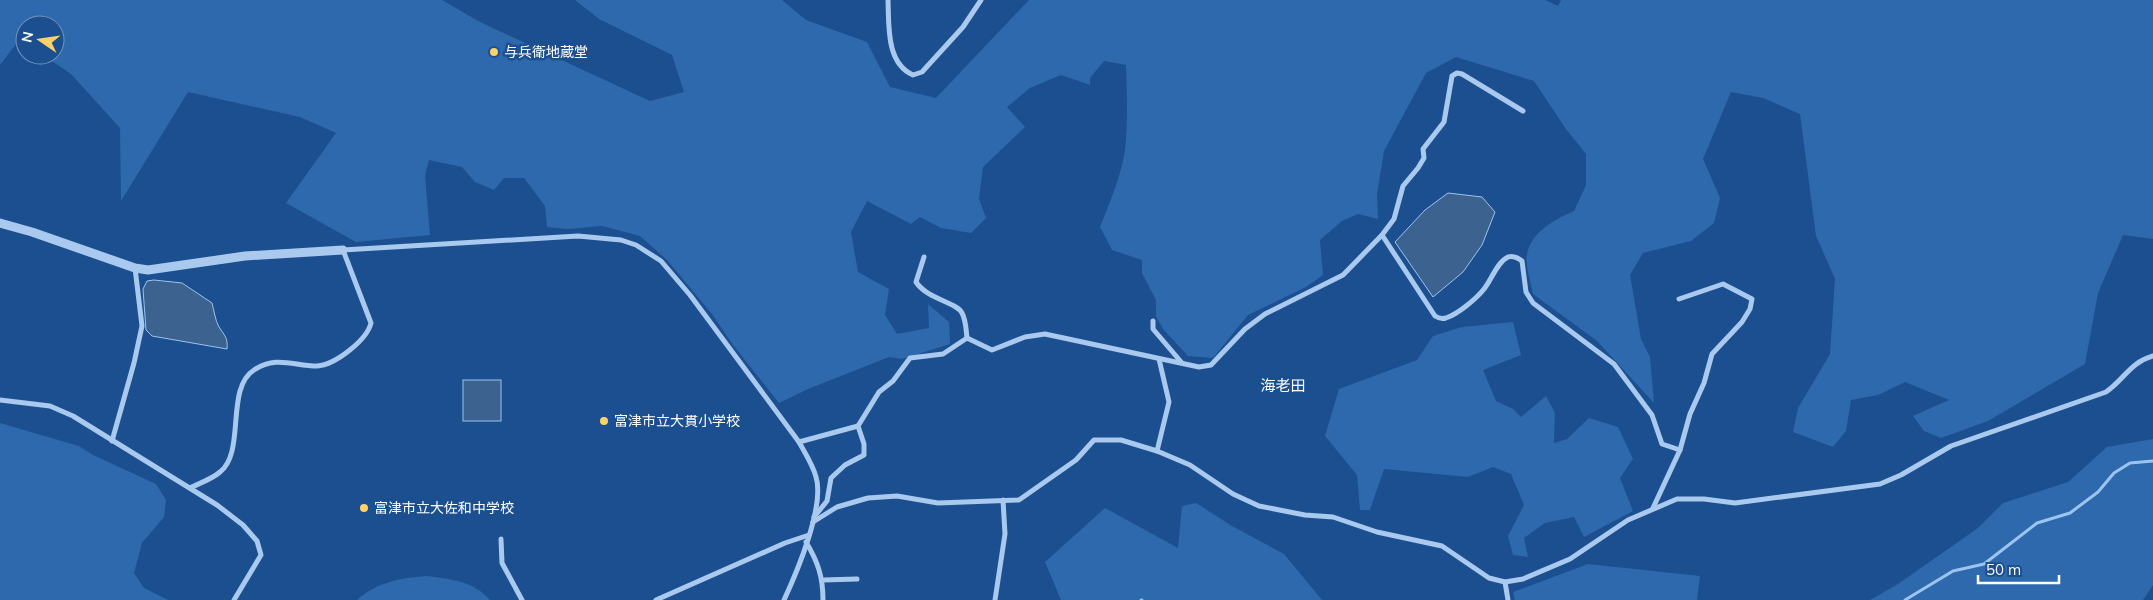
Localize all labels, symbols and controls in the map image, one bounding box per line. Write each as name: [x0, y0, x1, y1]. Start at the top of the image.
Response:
north arrow: [15, 15, 65, 65]
text: N: [17, 30, 37, 44]
place label: 与兵衛地蔵堂: [504, 43, 588, 61]
marker: 与兵衛地蔵堂: [488, 46, 500, 58]
district label: 海老田: [1260, 376, 1306, 395]
place label: 富津市立大貫小学校: [614, 412, 740, 430]
marker: 富津市立大貫小学校: [598, 415, 610, 427]
place label: 富津市立大佐和中学校: [374, 499, 514, 517]
marker: 富津市立大佐和中学校: [358, 502, 370, 514]
scale bar: [1978, 552, 2059, 584]
text: 50 m: [1986, 560, 2021, 579]

